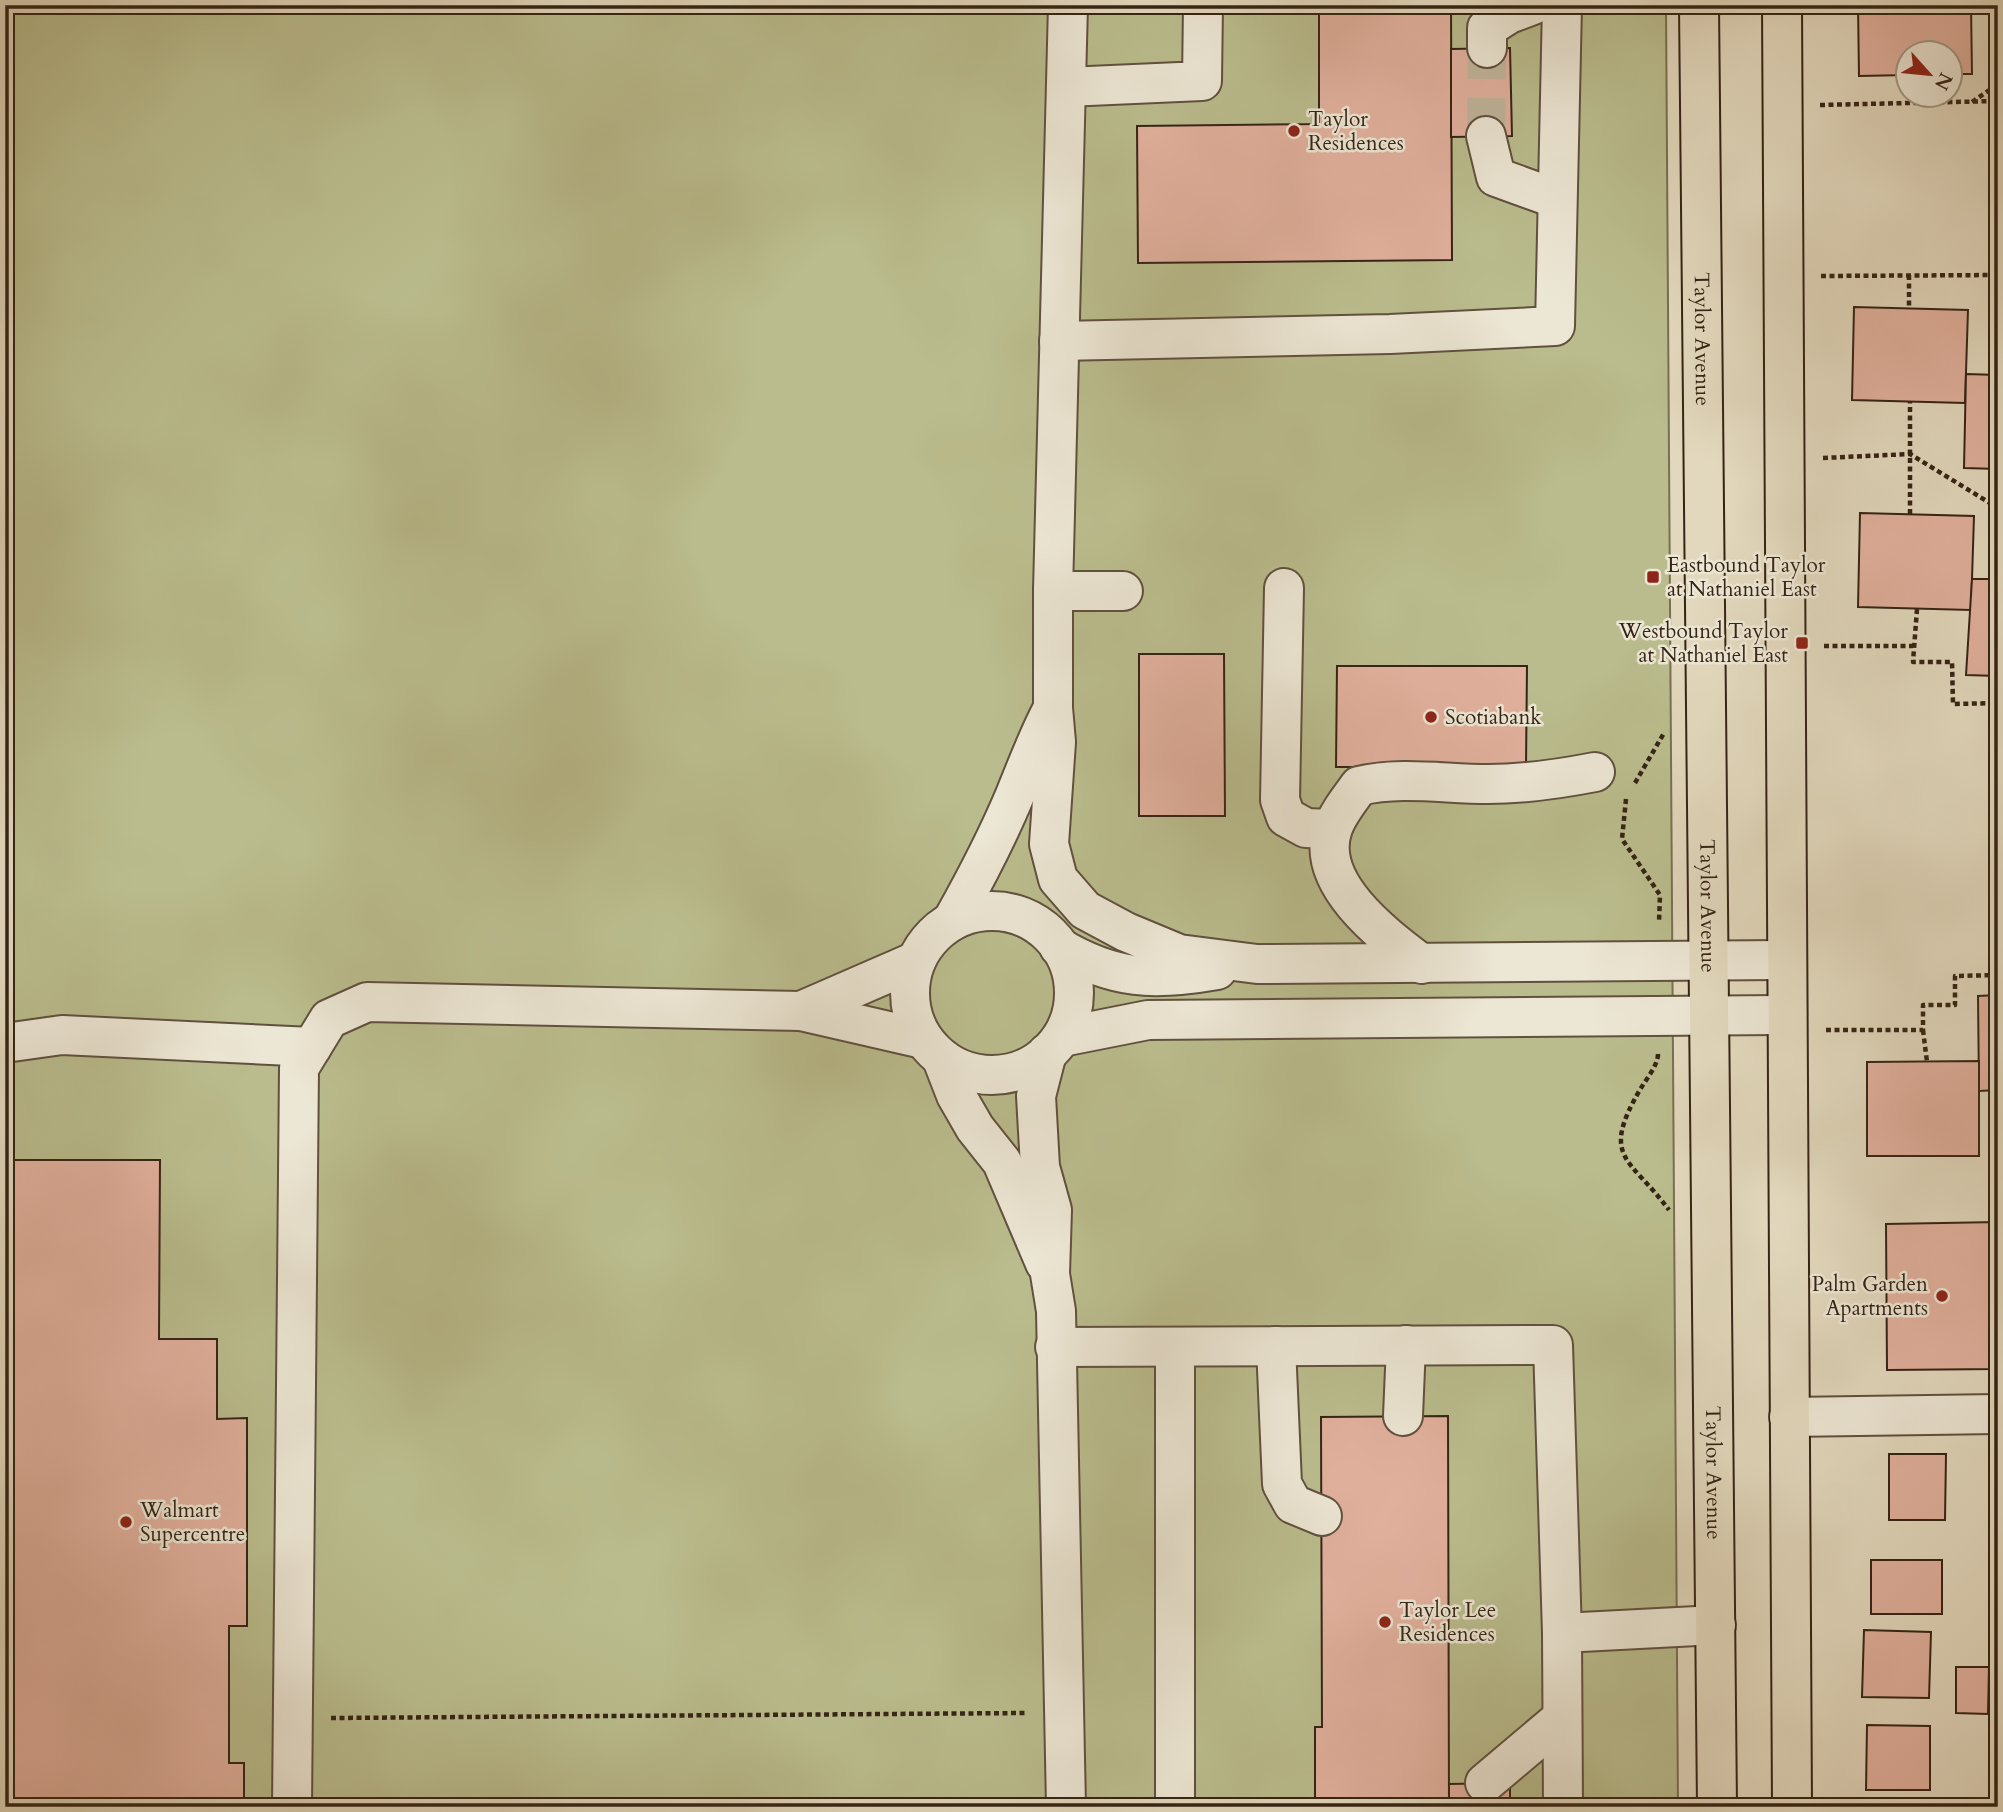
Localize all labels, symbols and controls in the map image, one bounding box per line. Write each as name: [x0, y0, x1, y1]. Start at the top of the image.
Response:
north arrow: [1895, 38, 1965, 108]
text: N: [1928, 68, 1959, 95]
place label: Taylor Residences: [1308, 105, 1404, 158]
marker: Taylor Residences: [1286, 123, 1302, 139]
street label: Taylor Avenue: [1687, 272, 1717, 406]
place label: Eastbound Taylor at Nathaniel East: [1667, 551, 1826, 604]
marker: Eastbound Taylor at Nathaniel East: [1645, 569, 1661, 585]
place label: Westbound Taylor at Nathaniel East: [1618, 617, 1788, 670]
marker: Westbound Taylor at Nathaniel East: [1794, 635, 1810, 651]
place label: Scotiabank: [1445, 703, 1542, 732]
marker: Scotiabank: [1423, 709, 1439, 725]
street label: Taylor Avenue: [1692, 839, 1723, 973]
place label: Palm Garden Apartments: [1812, 1270, 1928, 1323]
marker: Palm Garden Apartments: [1934, 1288, 1950, 1304]
street label: Taylor Avenue: [1698, 1406, 1728, 1540]
place label: Walmart Supercentre: [139, 1496, 245, 1549]
marker: Walmart Supercentre: [118, 1514, 134, 1530]
place label: Taylor Lee Residences: [1399, 1596, 1496, 1649]
marker: Taylor Lee Residences: [1377, 1614, 1393, 1630]

